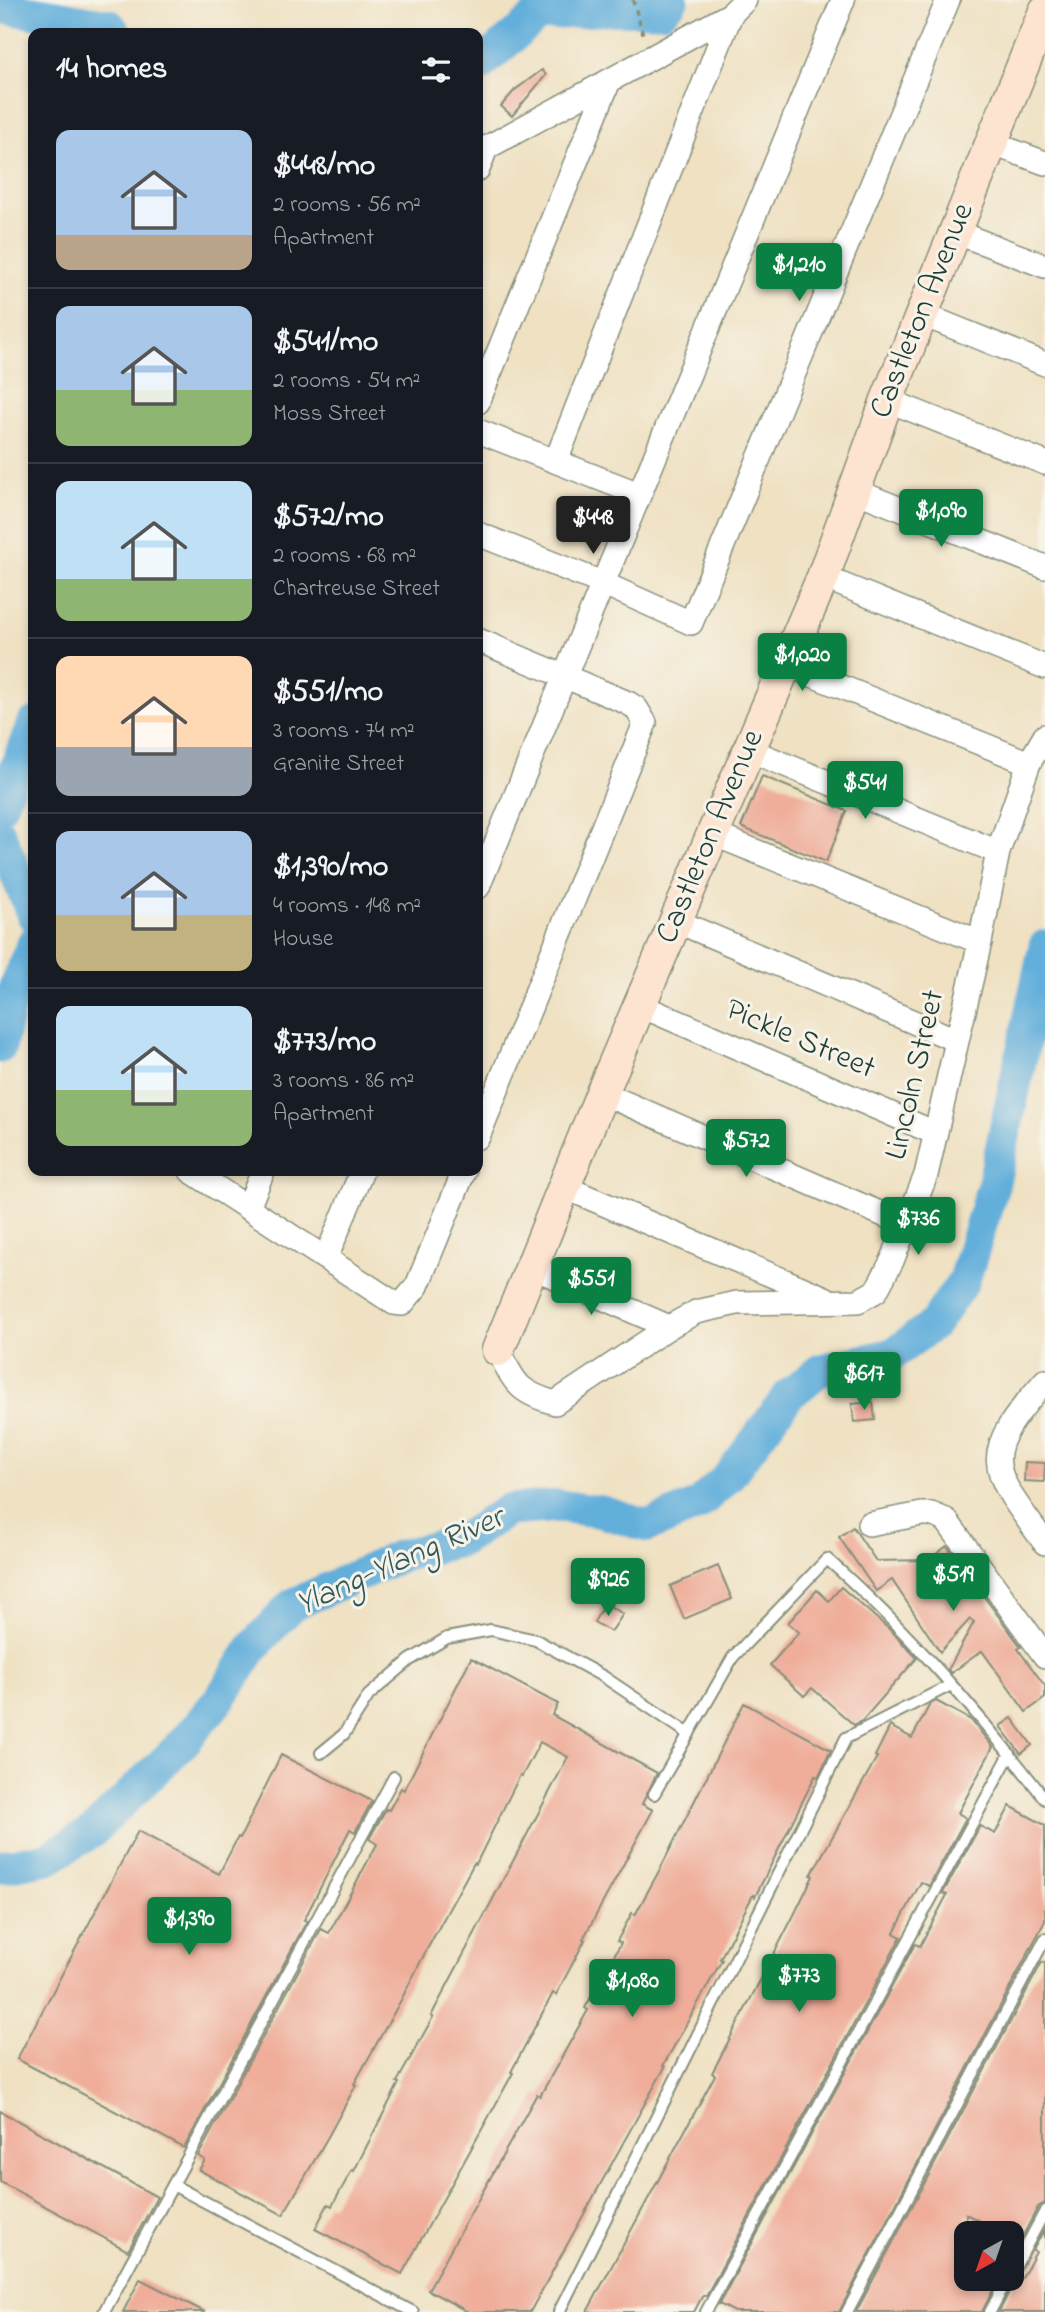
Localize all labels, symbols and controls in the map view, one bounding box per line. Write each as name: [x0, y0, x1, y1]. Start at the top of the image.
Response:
text: 14 homes: [56, 48, 167, 92]
icon: filters: [417, 51, 455, 89]
text: $448/mo: [273, 145, 375, 189]
icon: home: [112, 158, 196, 242]
text: 2 rooms · 56 m²: [273, 189, 421, 222]
street label: Castleton Avenue: [858, 196, 988, 426]
text: Apartment: [273, 222, 374, 255]
pin: $1,210: [742, 244, 856, 303]
text: $1,210: [772, 249, 826, 282]
text: $541/mo: [273, 321, 378, 365]
icon: home: [112, 334, 196, 418]
text: 2 rooms · 54 m²: [273, 365, 420, 398]
text: Moss Street: [273, 398, 386, 431]
pin: $1,090: [884, 490, 998, 549]
text: $1,090: [915, 495, 967, 528]
text: $572/mo: [273, 496, 384, 540]
pin: $448: [552, 496, 634, 556]
text: $448: [572, 502, 614, 535]
icon: home: [112, 509, 196, 593]
text: 2 rooms · 68 m²: [273, 540, 416, 573]
text: Chartreuse Street: [273, 573, 440, 606]
pin: $1,020: [745, 634, 859, 693]
text: $1,020: [774, 639, 830, 672]
text: $551/mo: [273, 671, 383, 715]
icon: home: [112, 684, 196, 768]
text: 3 rooms · 74 m²: [273, 715, 415, 748]
street label: Castleton Avenue: [645, 722, 778, 951]
text: Granite Street: [273, 748, 404, 781]
pin: $541: [824, 762, 906, 821]
text: $541: [843, 767, 887, 800]
text: $1,390/mo: [273, 846, 388, 890]
icon: home: [112, 859, 196, 943]
text: 4 rooms · 148 m²: [273, 890, 421, 923]
text: House: [273, 923, 333, 956]
street label: Lincoln Street: [874, 985, 958, 1165]
street label: Pickle Street: [718, 987, 883, 1093]
text: $773/mo: [273, 1021, 376, 1065]
icon: home: [112, 1034, 196, 1118]
text: 3 rooms · 86 m²: [273, 1065, 414, 1098]
text: Apartment: [273, 1098, 374, 1131]
pin: $572: [705, 1120, 787, 1179]
text: $572: [722, 1125, 770, 1158]
pin: $736: [877, 1198, 959, 1257]
text: $736: [896, 1203, 940, 1236]
pin: $551: [550, 1258, 632, 1317]
text: $551: [567, 1263, 615, 1296]
pin: $617: [823, 1352, 905, 1412]
text: $617: [844, 1358, 884, 1391]
water label: Ylang-Ylang River: [288, 1493, 515, 1630]
pin: $519: [912, 1554, 994, 1613]
pin: $926: [567, 1558, 649, 1618]
text: $519: [932, 1559, 974, 1592]
text: $926: [587, 1564, 629, 1597]
pin: $1,390: [132, 1898, 246, 1957]
text: $1,390: [163, 1903, 215, 1936]
pin: $773: [758, 1954, 840, 2014]
pin: $1,080: [575, 1960, 689, 2019]
text: $773: [778, 1960, 820, 1993]
text: $1,080: [605, 1965, 659, 1998]
north arrow: [954, 2221, 1024, 2291]
map controls: [954, 2221, 1024, 2291]

